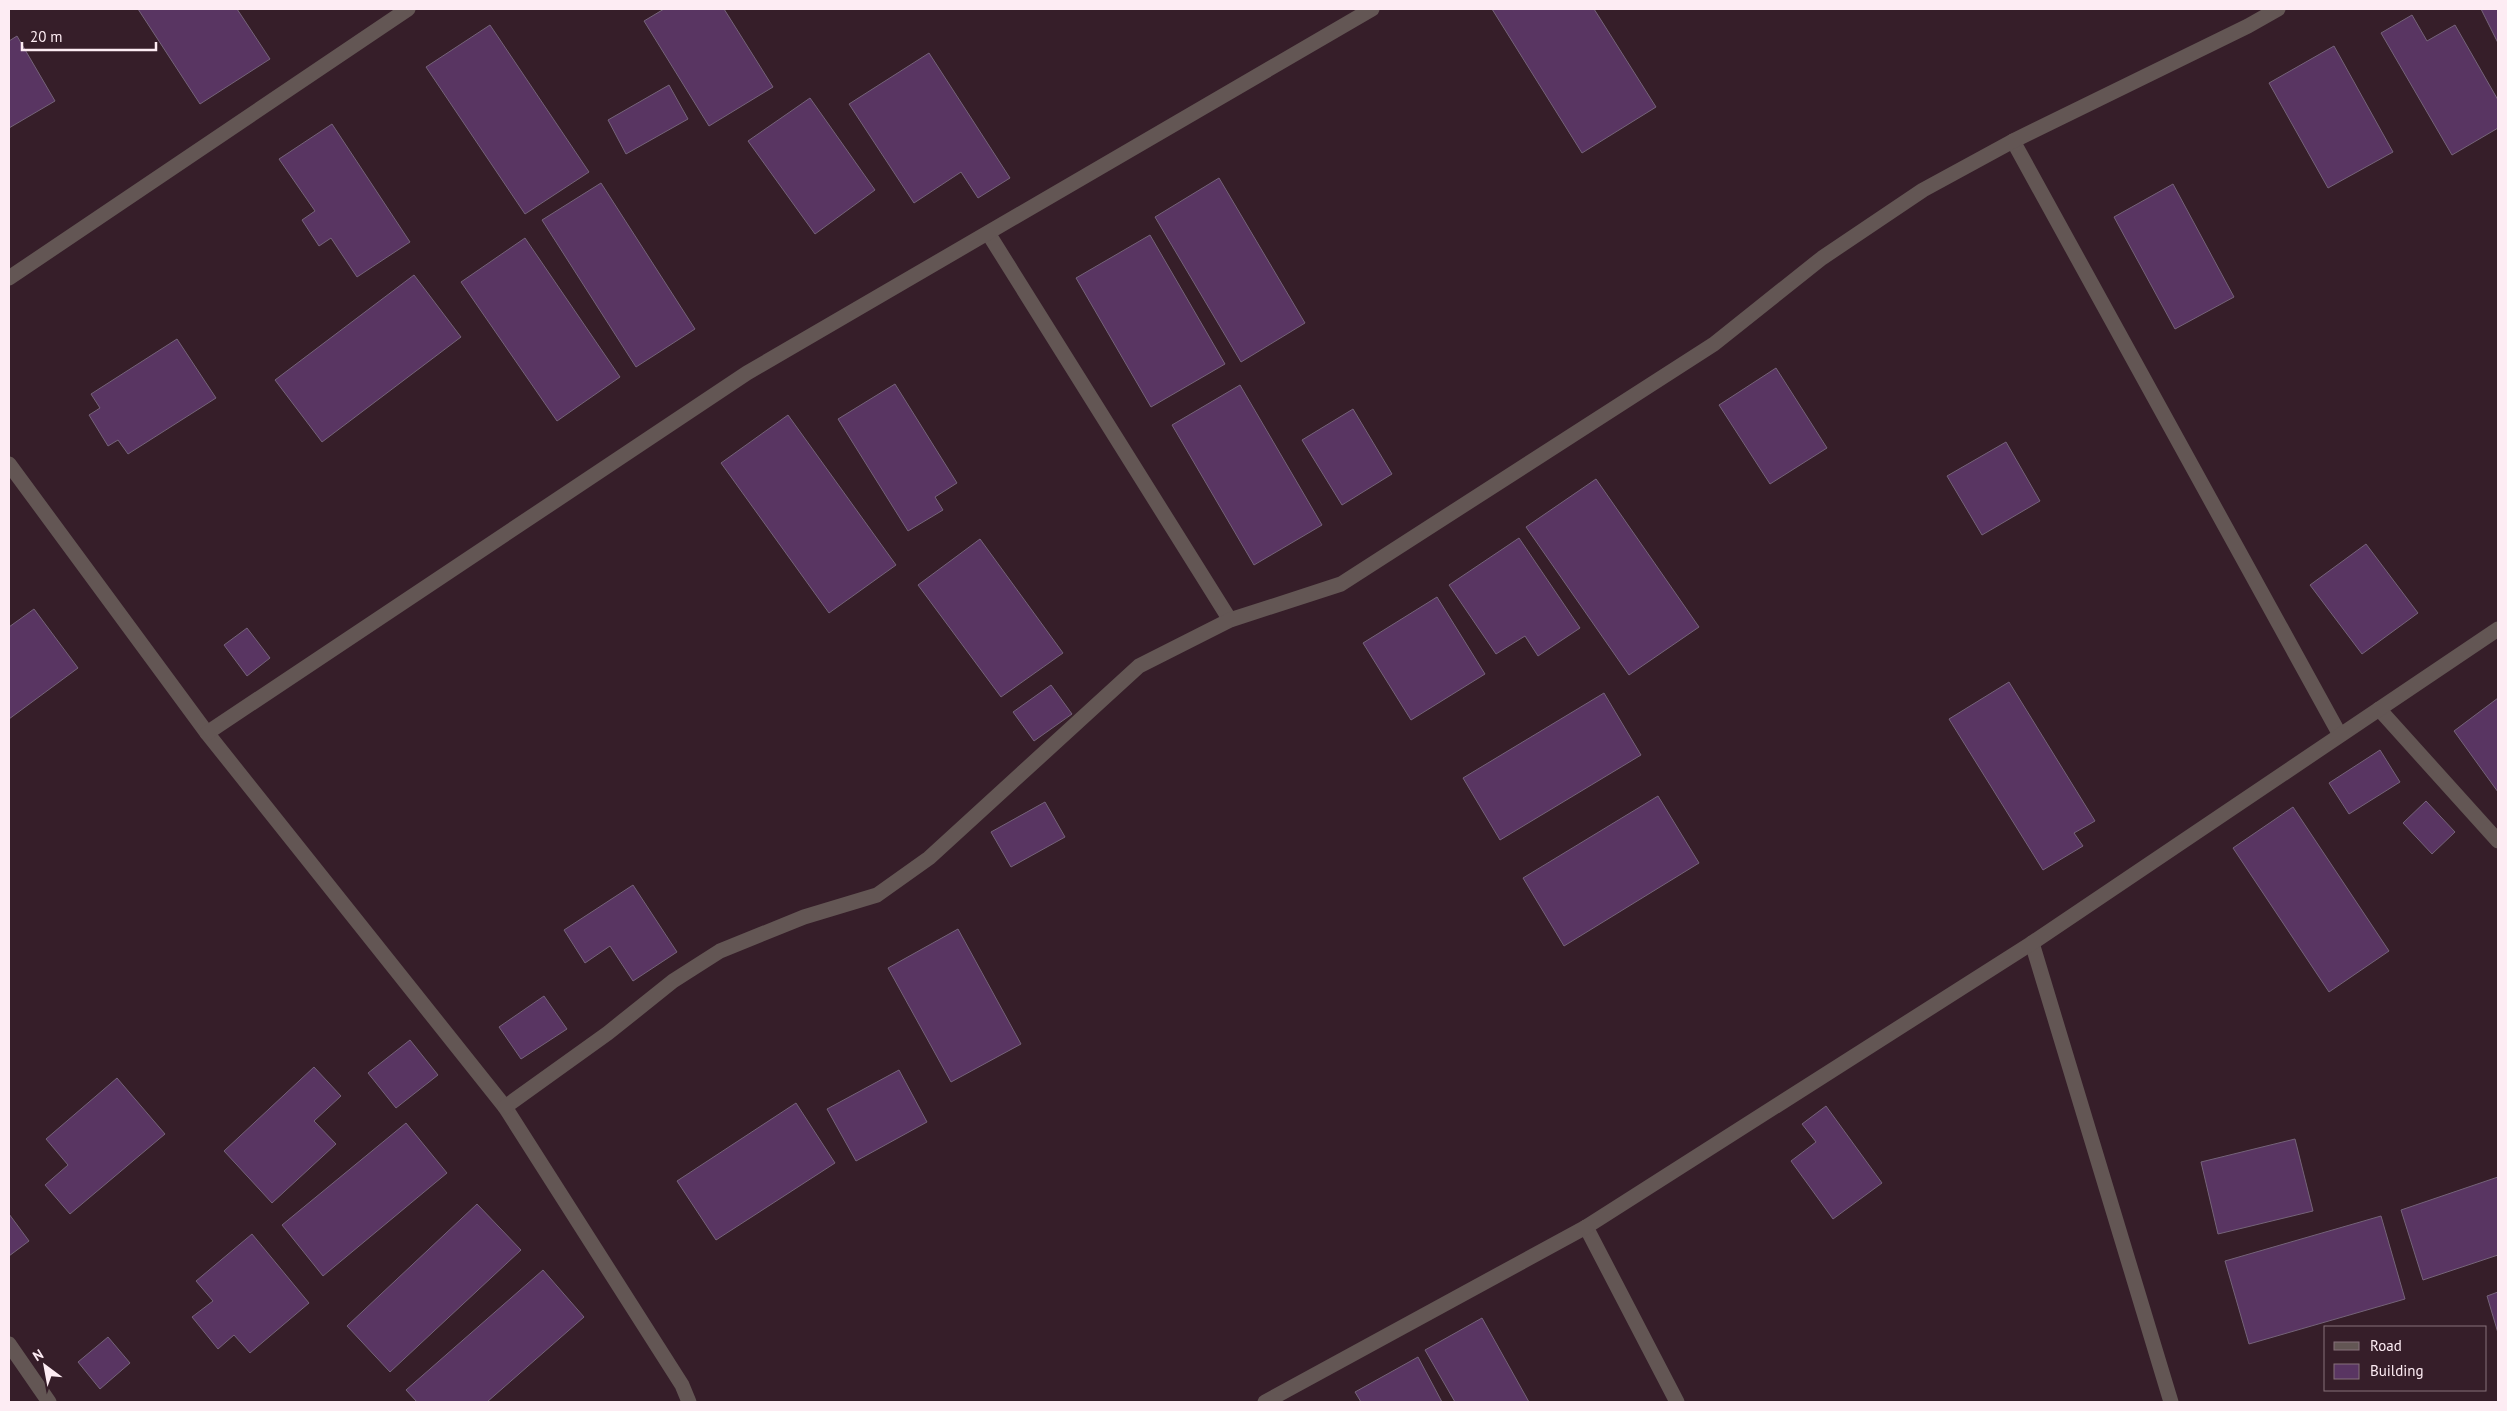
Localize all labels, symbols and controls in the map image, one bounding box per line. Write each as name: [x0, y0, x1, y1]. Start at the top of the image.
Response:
scale bar: [22, 20, 156, 52]
text: 20 m: [30, 27, 63, 46]
legend: [2324, 1326, 2487, 1391]
text: Road: [2370, 1336, 2402, 1355]
north arrow: [20, 1341, 70, 1391]
text: N: [29, 1345, 47, 1365]
text: Building: [2370, 1361, 2424, 1380]

